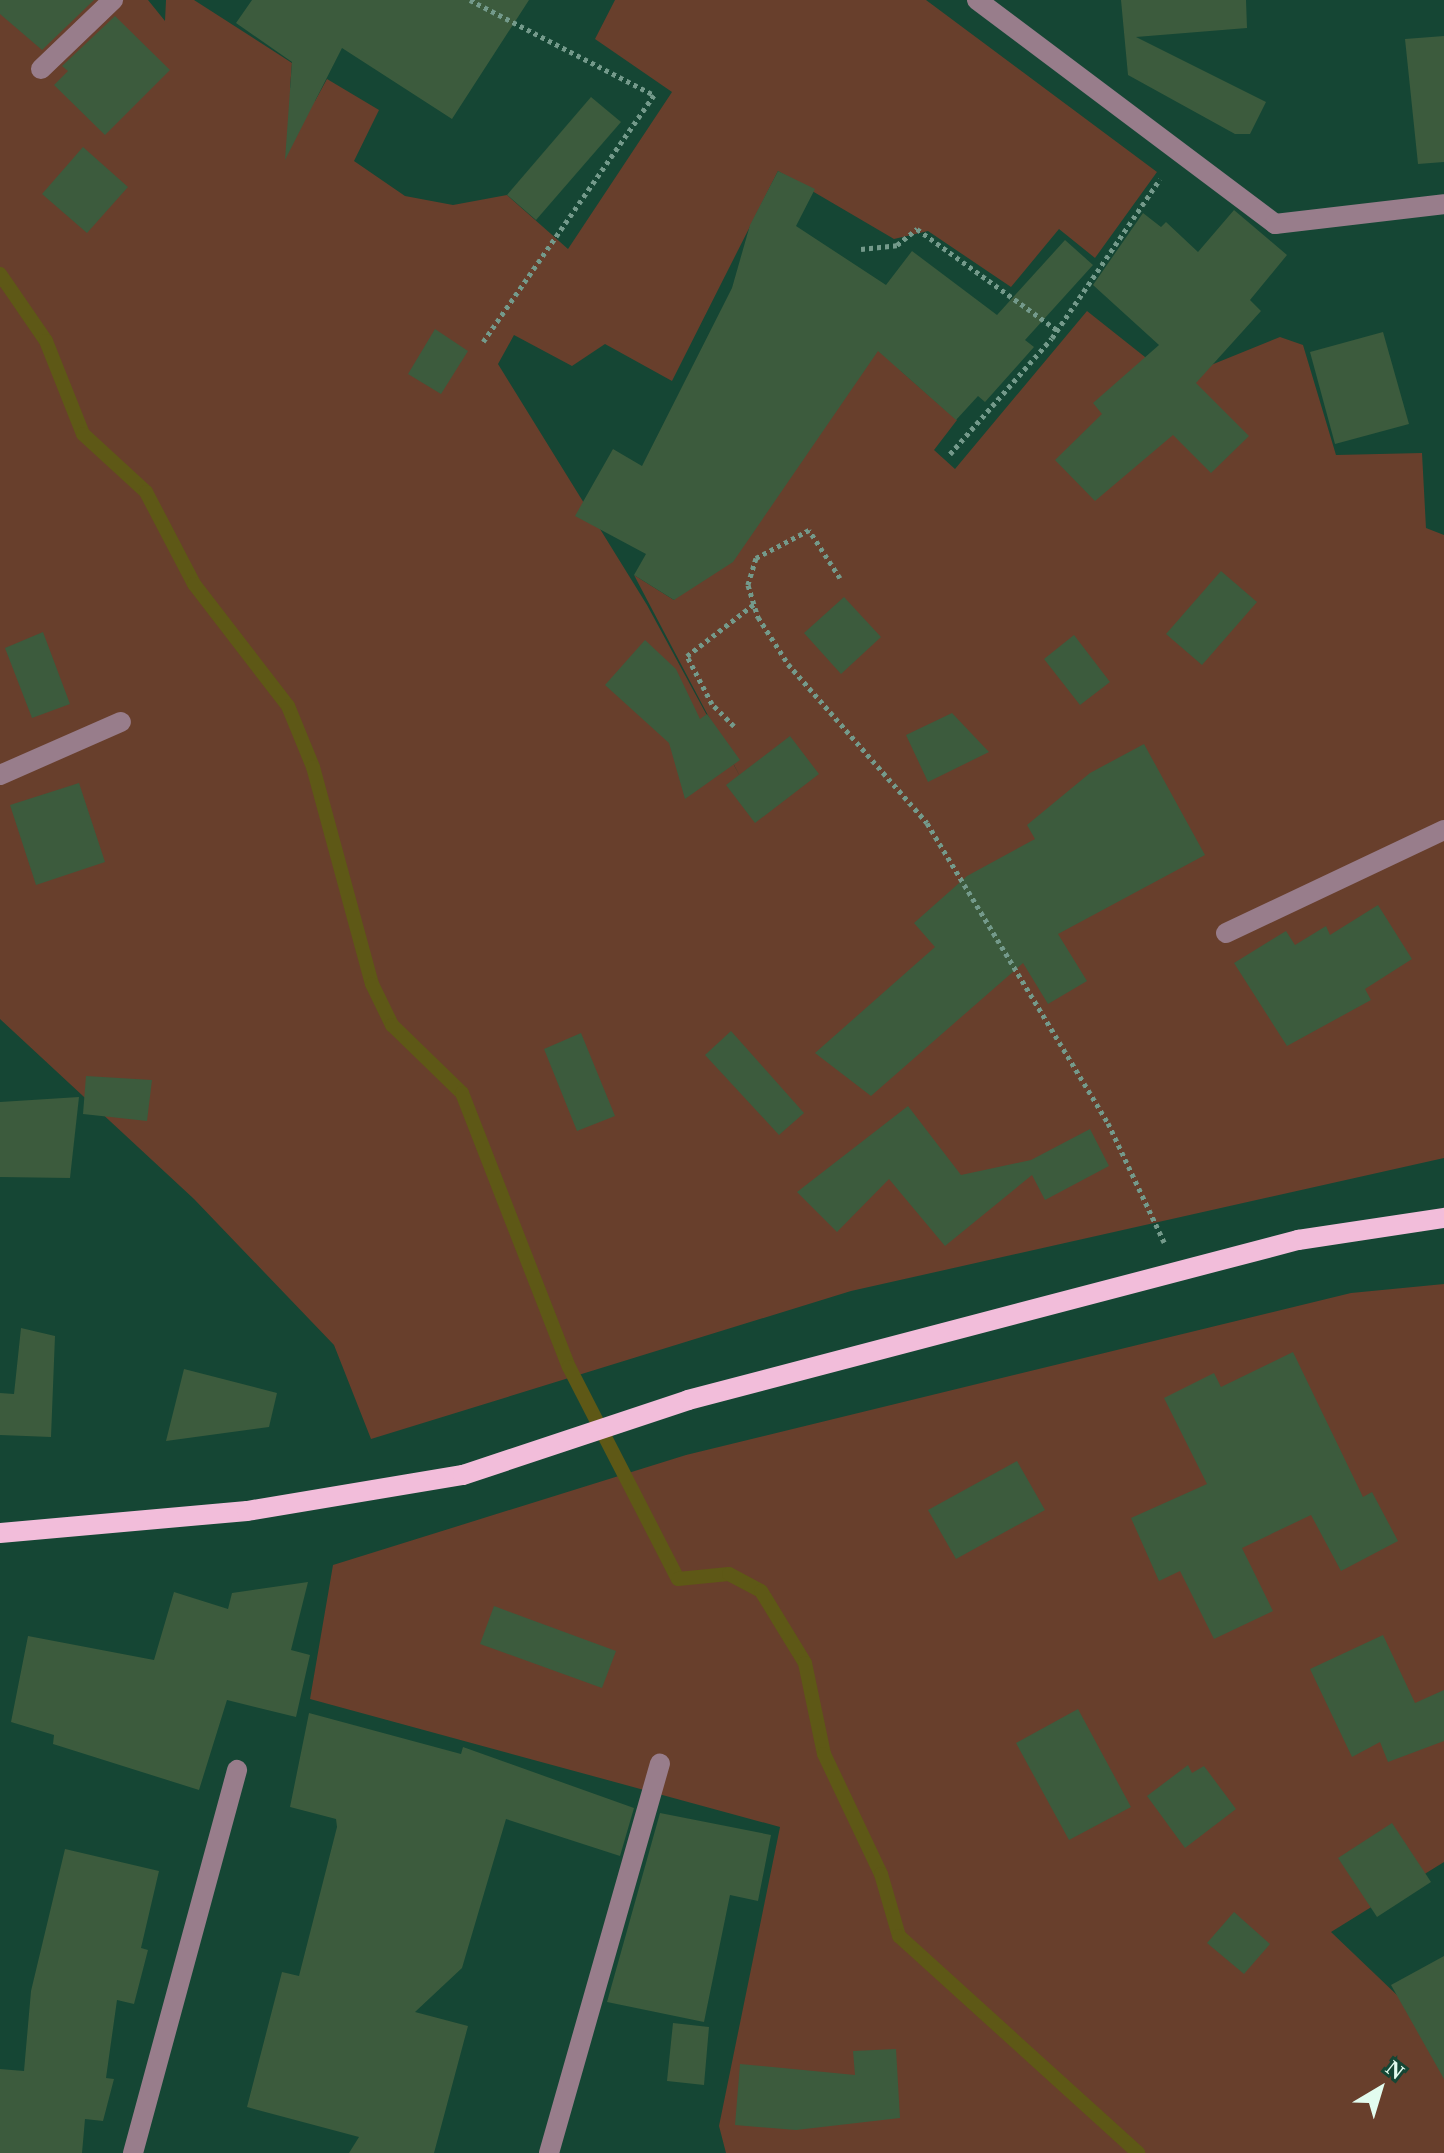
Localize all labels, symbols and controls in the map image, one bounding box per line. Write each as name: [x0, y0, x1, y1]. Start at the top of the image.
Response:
north arrow: [1340, 2049, 1420, 2129]
text: N: [1381, 2055, 1409, 2084]

